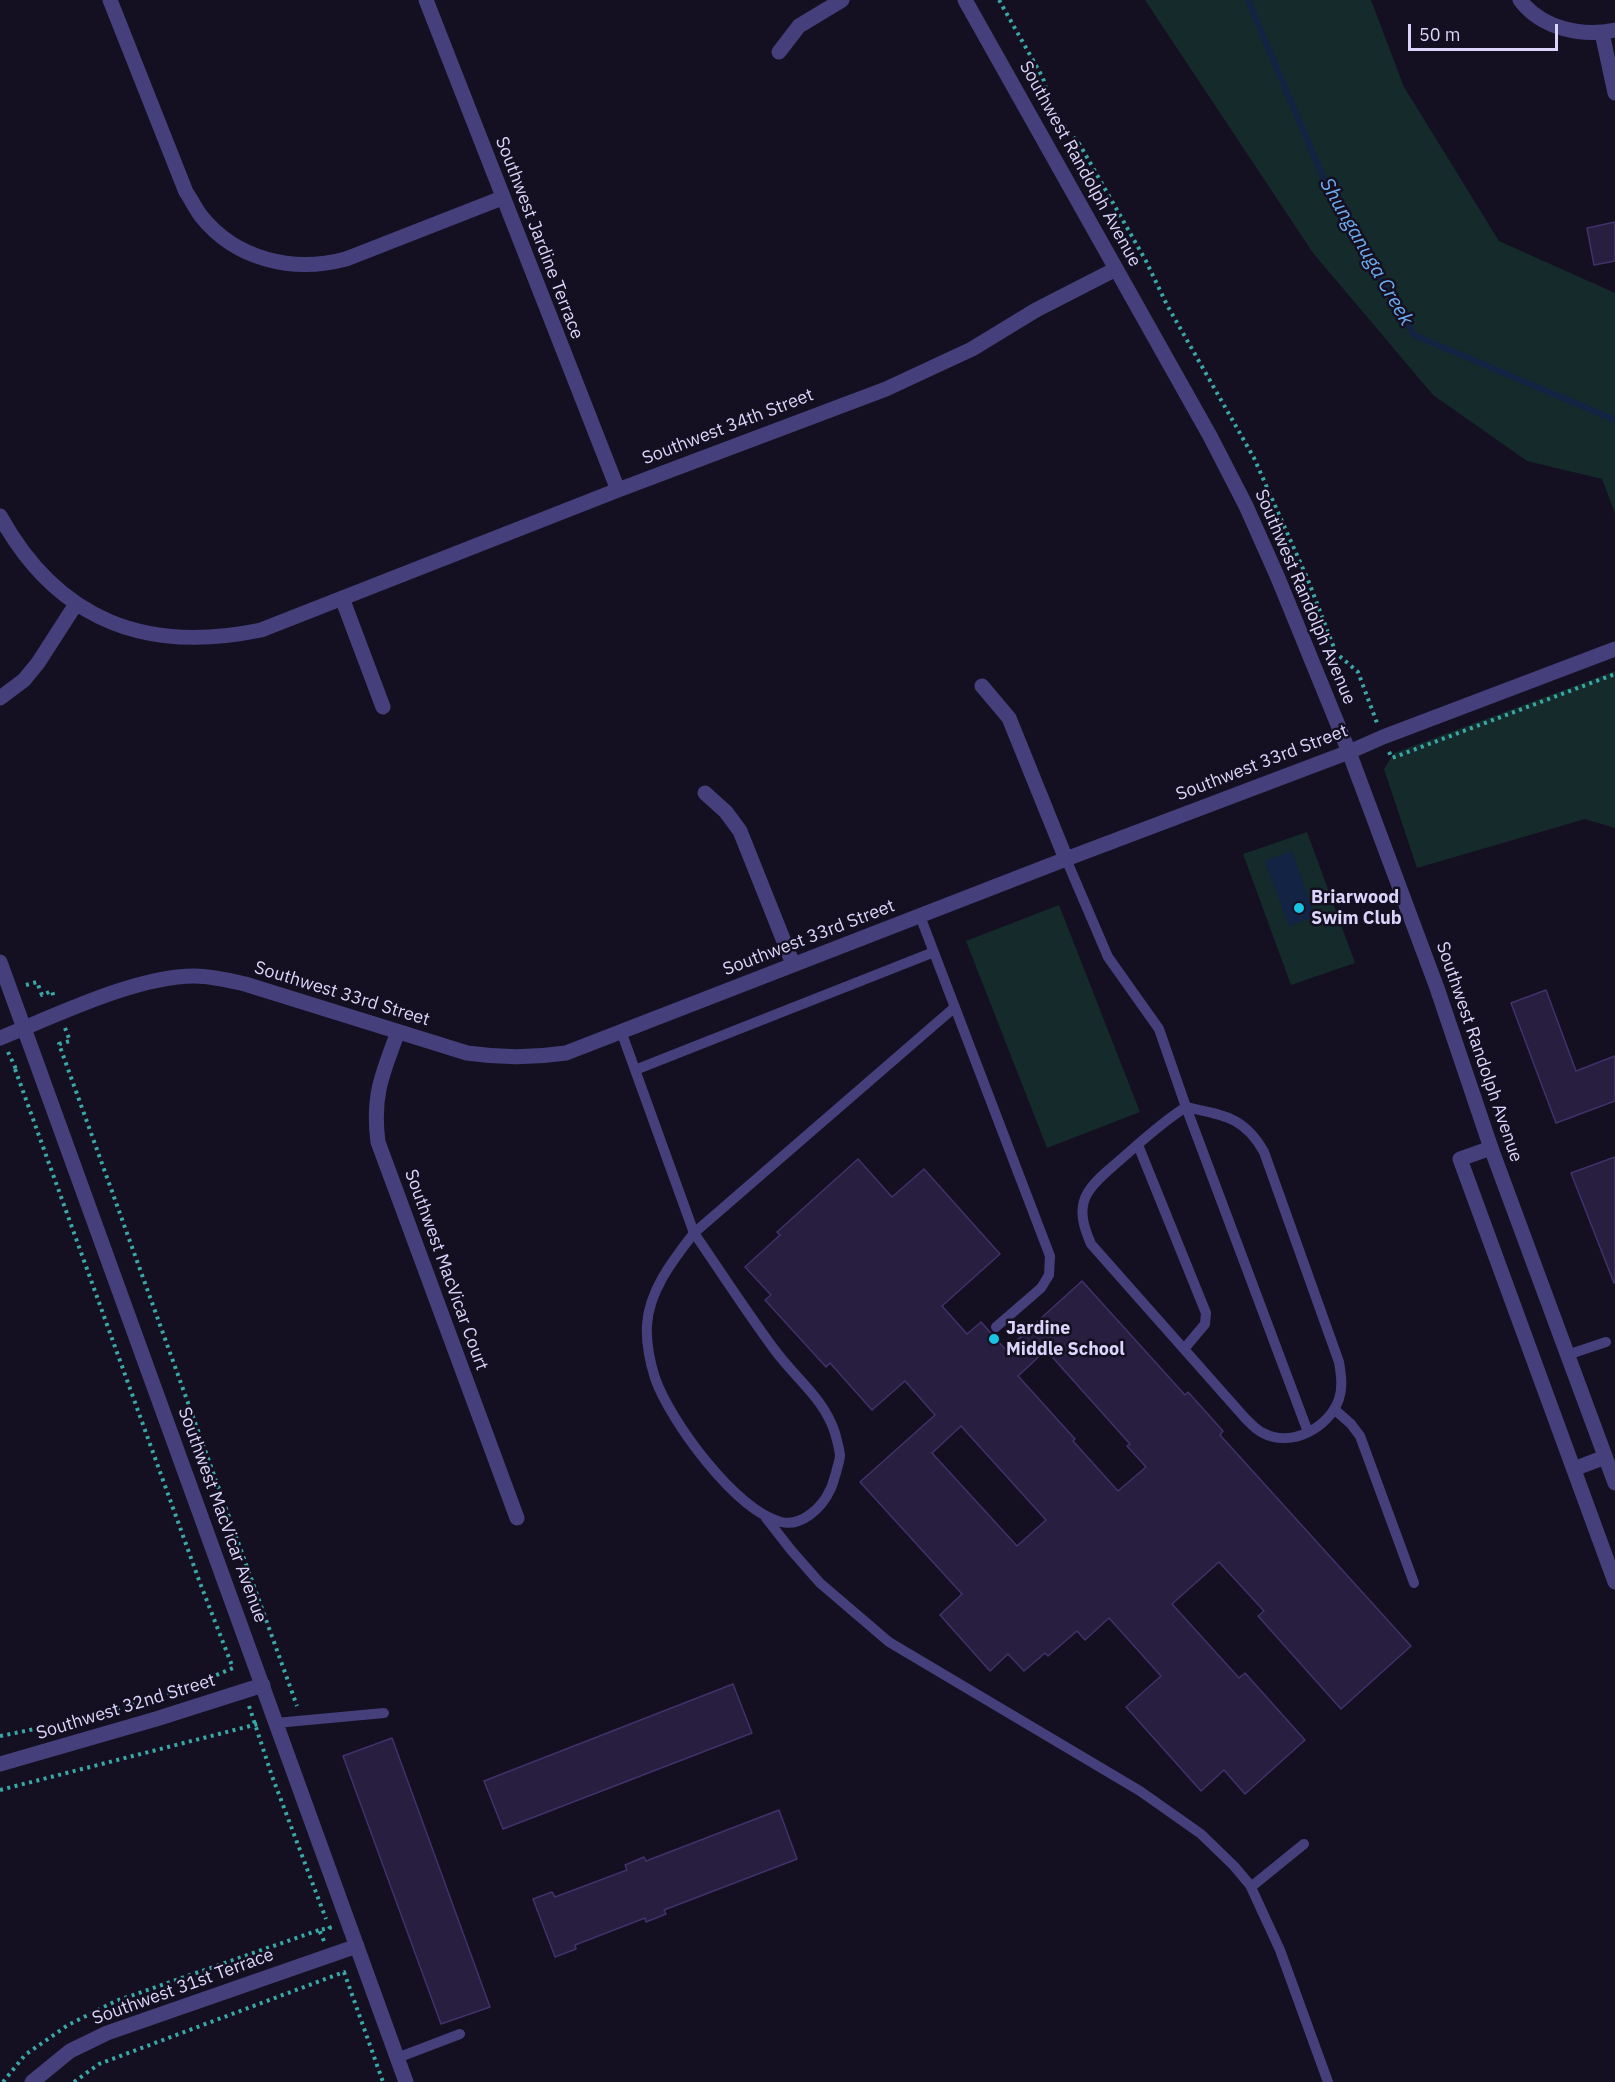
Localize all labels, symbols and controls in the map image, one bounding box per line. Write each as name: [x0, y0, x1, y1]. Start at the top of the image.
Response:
scale bar: [1411, 12, 1561, 50]
text: 50 m: [1419, 23, 1461, 46]
street label: Southwest Randolph Avenue: [1014, 57, 1146, 271]
street label: Southwest Jardine Terrace: [490, 134, 588, 342]
water label: Shunganuga Creek: [1314, 174, 1418, 330]
street label: Southwest 34th Street: [639, 384, 817, 470]
street label: Southwest Randolph Avenue: [1250, 486, 1360, 708]
street label: Southwest 33rd Street: [1173, 720, 1351, 806]
place label: Briarwood Swim Club: [1311, 887, 1402, 930]
street label: Southwest 33rd Street: [720, 895, 898, 981]
marker: Briarwood Swim Club: [1292, 901, 1306, 915]
street label: Southwest Randolph Avenue: [1431, 939, 1527, 1165]
street label: Southwest 33rd Street: [252, 957, 432, 1031]
street label: Southwest MacVicar Court: [400, 1167, 492, 1373]
place label: Jardine Middle School: [1006, 1318, 1125, 1360]
marker: Jardine Middle School: [987, 1332, 1001, 1346]
street label: Southwest MacVicar Avenue: [173, 1404, 271, 1626]
street label: Southwest 32nd Street: [34, 1669, 218, 1745]
street label: Southwest 31st Terrace: [89, 1944, 277, 2030]

